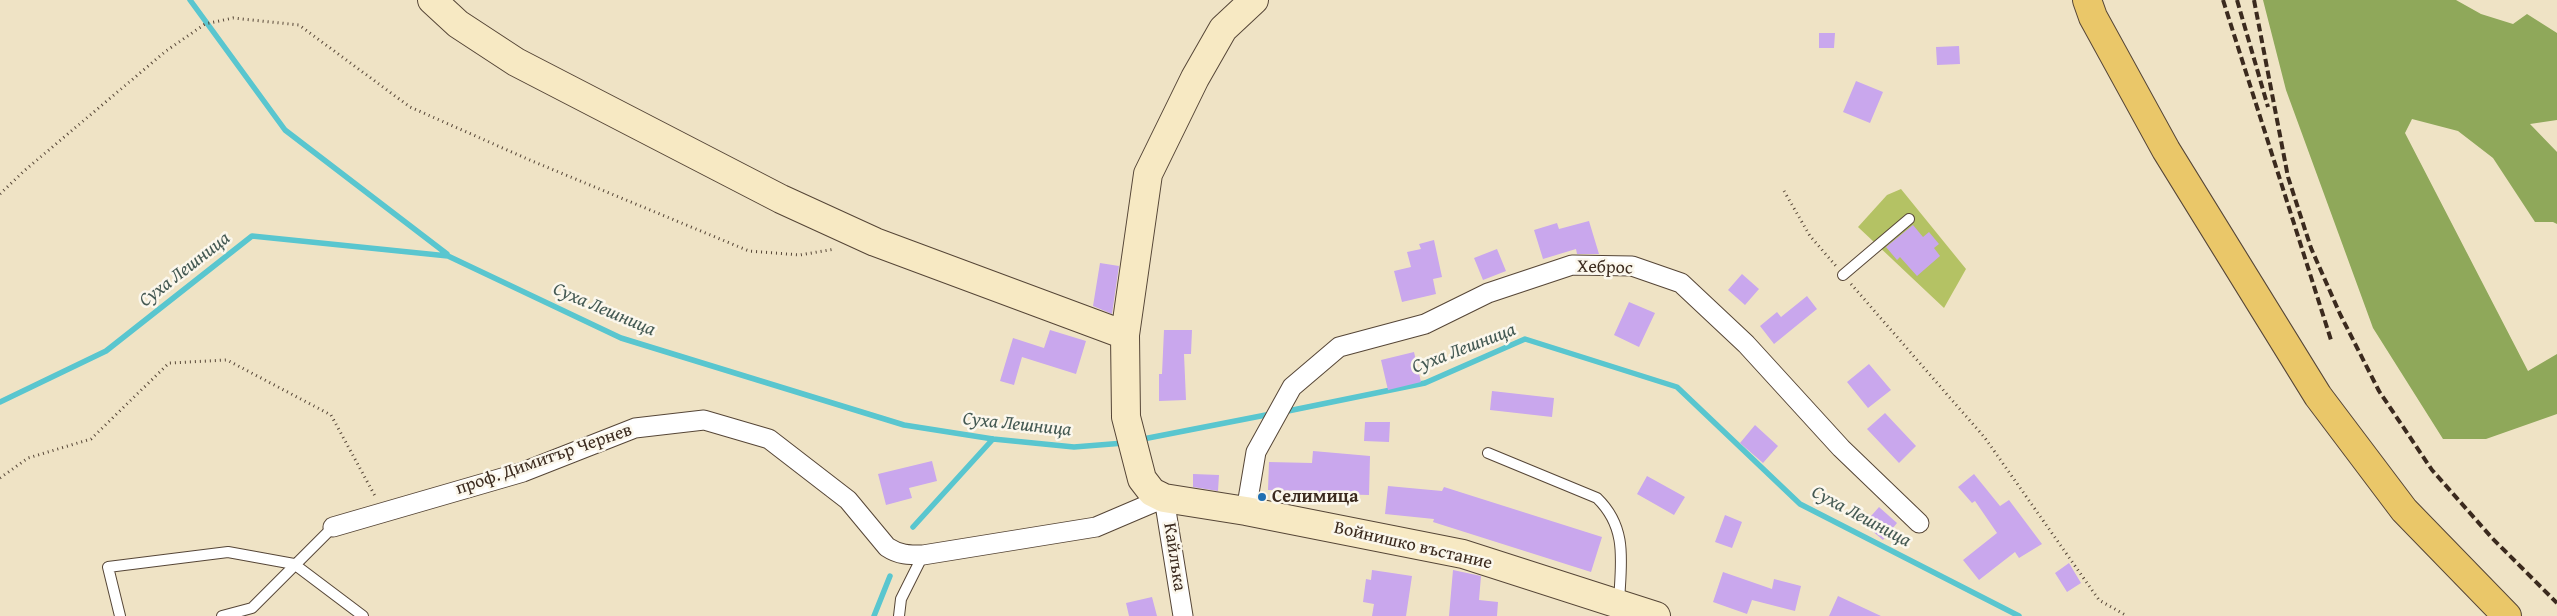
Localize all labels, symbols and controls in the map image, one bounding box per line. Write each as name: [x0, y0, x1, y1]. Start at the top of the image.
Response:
water label: Суха Лешница: [135, 227, 235, 313]
street label: Хеброс: [1577, 256, 1633, 280]
water label: Суха Лешница: [549, 278, 659, 342]
water label: Суха Лешница: [1409, 319, 1519, 379]
water label: Суха Лешница: [962, 408, 1072, 442]
street label: проф. Димитър Чернев: [453, 420, 635, 500]
water label: Суха Лешница: [1807, 481, 1915, 553]
place label: Селимица: [1272, 486, 1358, 508]
marker: Селимица: [1256, 491, 1268, 503]
street label: Войнишко въстание: [1332, 517, 1494, 575]
street label: Кайлъка: [1158, 521, 1190, 593]

